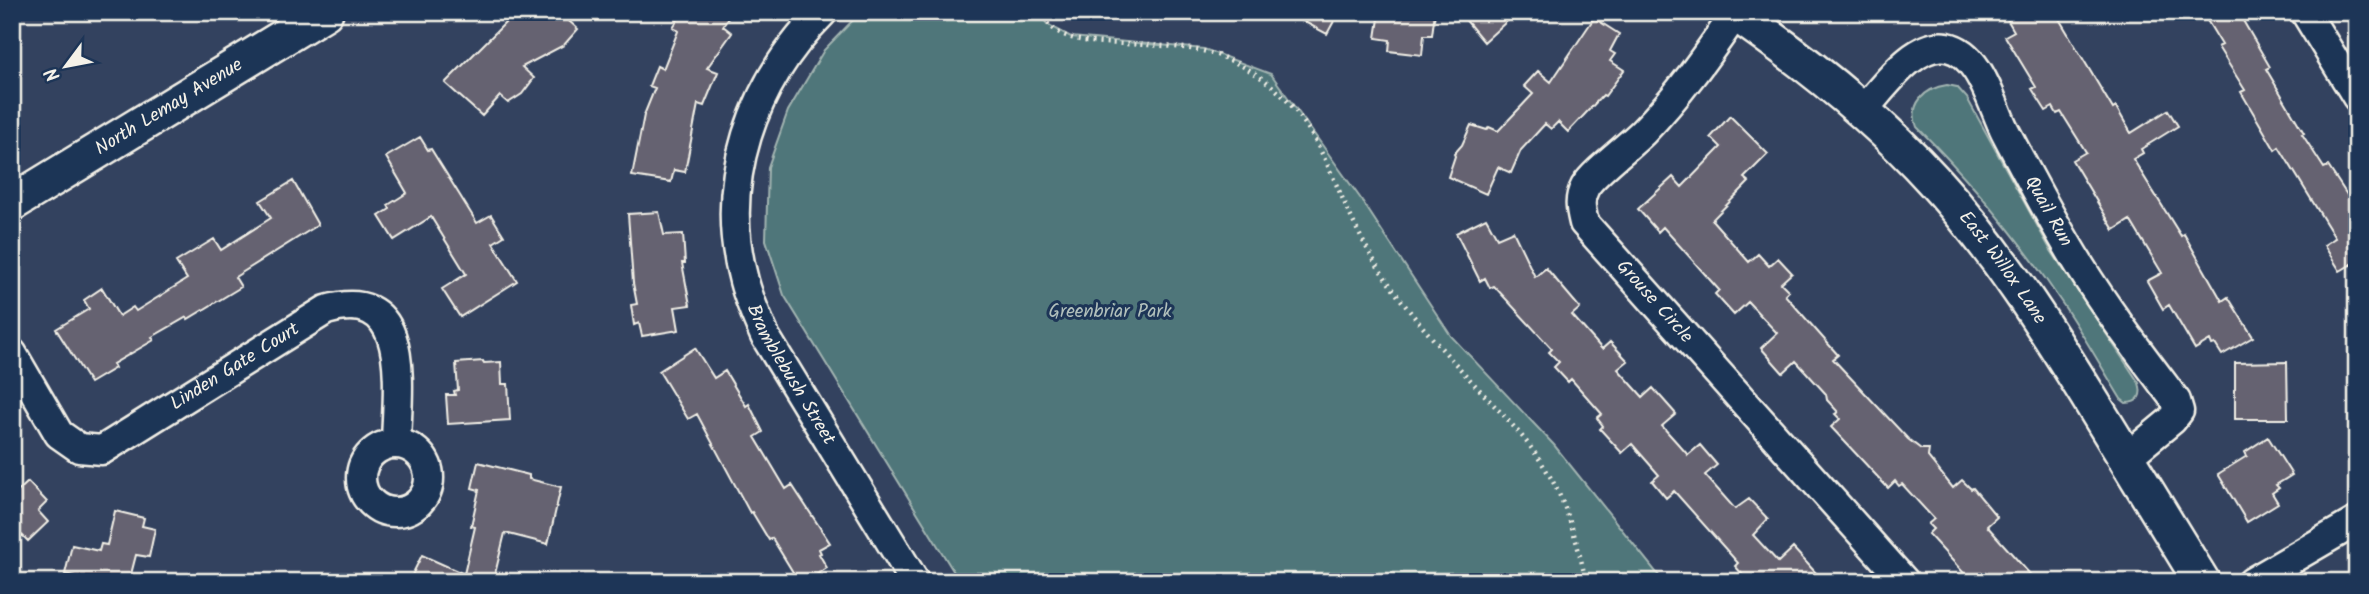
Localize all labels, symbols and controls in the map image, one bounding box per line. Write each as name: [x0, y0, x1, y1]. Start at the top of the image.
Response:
north arrow: [32, 32, 102, 102]
street label: North Lemay Avenue: [89, 50, 249, 164]
text: N: [37, 61, 69, 87]
street label: Quail Run: [2016, 171, 2080, 253]
street label: East Willox Lane: [1951, 204, 2054, 331]
street label: Grouse Circle: [1609, 253, 1701, 351]
park label: Greenbriar Park: [1048, 297, 1172, 327]
street label: Bramblebush Street: [738, 300, 844, 452]
street label: Linden Gate Court: [164, 315, 306, 419]

